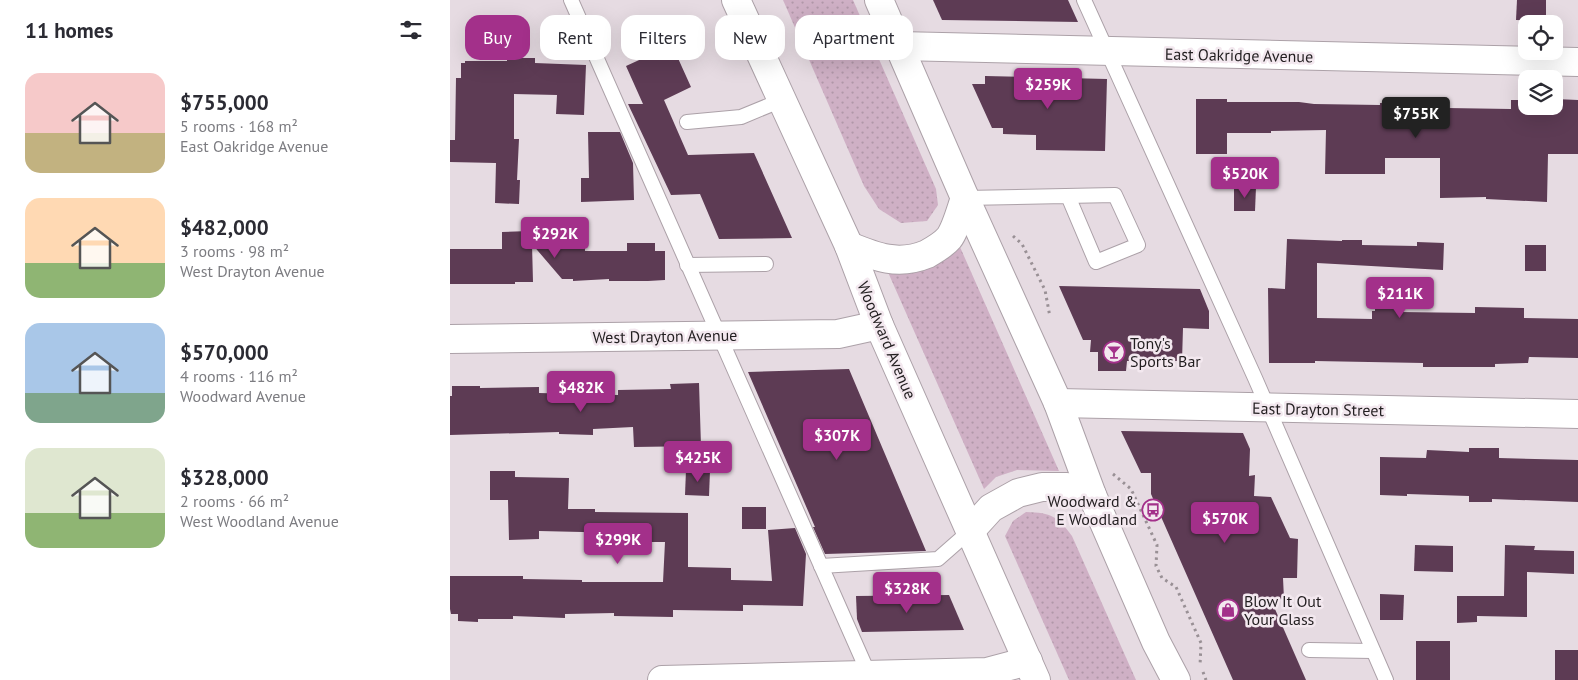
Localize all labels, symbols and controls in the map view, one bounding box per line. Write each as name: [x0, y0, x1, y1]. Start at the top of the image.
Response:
chip: Buy: [465, 15, 530, 60]
chip: Rent: [540, 15, 611, 60]
chip: Filters: [621, 15, 705, 60]
chip: New: [715, 15, 785, 60]
chip: Apartment: [795, 15, 913, 60]
map controls: [1518, 15, 1563, 115]
button: locate: [1518, 15, 1563, 60]
icon: filters: [397, 16, 425, 44]
text: 11 homes: [25, 17, 113, 44]
street label: East Oakridge Avenue: [1165, 44, 1313, 66]
pin: $259K: [1013, 68, 1083, 110]
button: layers: [1518, 70, 1563, 115]
text: $259K: [1025, 74, 1071, 94]
text: $755,000: [180, 89, 269, 116]
icon: home: [65, 93, 125, 153]
pin: $755K: [1381, 96, 1451, 139]
text: $755K: [1393, 103, 1439, 123]
text: 5 rooms · 168 m²: [180, 116, 298, 136]
text: East Oakridge Avenue: [180, 136, 328, 156]
pin: $520K: [1210, 156, 1280, 199]
text: $520K: [1222, 163, 1268, 183]
text: $482,000: [180, 214, 269, 241]
pin: $292K: [520, 216, 590, 259]
icon: home: [65, 218, 125, 278]
text: $292K: [532, 223, 578, 243]
text: 3 rooms · 98 m²: [180, 241, 289, 261]
text: West Drayton Avenue: [180, 261, 325, 281]
pin: $211K: [1365, 276, 1435, 319]
street label: Woodward Avenue: [853, 278, 921, 402]
text: $211K: [1377, 283, 1423, 303]
street label: West Drayton Avenue: [592, 325, 738, 347]
place label: Tony's Sports Bar: [1130, 333, 1201, 371]
text: $570,000: [180, 339, 269, 366]
bar icon: Tony's Sports Bar: [1102, 340, 1126, 364]
icon: home: [65, 343, 125, 403]
text: 4 rooms · 116 m²: [180, 366, 298, 386]
pin: $482K: [546, 370, 616, 413]
text: $482K: [558, 377, 604, 397]
text: Woodward Avenue: [180, 386, 306, 406]
street label: East Drayton Street: [1252, 398, 1385, 420]
pin: $307K: [802, 418, 872, 461]
text: $307K: [814, 425, 860, 445]
pin: $425K: [663, 440, 733, 483]
text: $425K: [675, 447, 721, 467]
text: $328,000: [180, 464, 269, 491]
icon: home: [65, 468, 125, 528]
text: 2 rooms · 66 m²: [180, 491, 289, 511]
place label: Woodward & E Woodland: [1048, 491, 1137, 529]
bus stop icon: Woodward & E Woodland: [1141, 498, 1165, 522]
pin: $570K: [1190, 502, 1260, 544]
text: $570K: [1202, 508, 1248, 528]
text: West Woodland Avenue: [180, 511, 339, 531]
pin: $299K: [583, 522, 653, 565]
text: $299K: [595, 529, 641, 549]
pin: $328K: [872, 572, 942, 614]
text: $328K: [884, 578, 930, 598]
place label: Blow It Out Your Glass: [1244, 591, 1322, 629]
shop icon: Blow It Out Your Glass: [1216, 598, 1240, 622]

